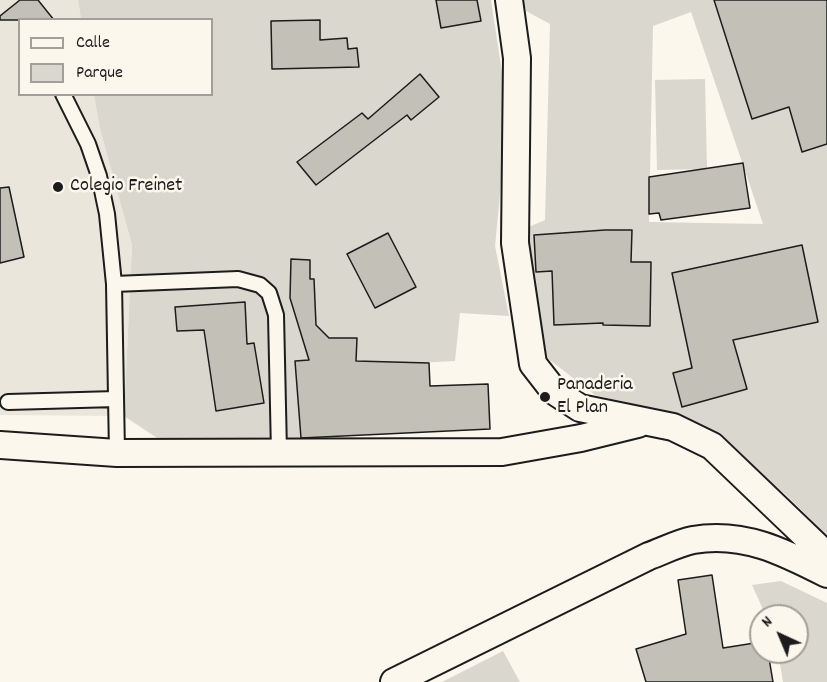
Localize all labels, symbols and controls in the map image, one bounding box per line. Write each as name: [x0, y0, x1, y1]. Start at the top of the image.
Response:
legend: [18, 18, 213, 96]
text: Calle: [76, 31, 110, 56]
text: Parque: [76, 61, 123, 86]
place label: Colegio Freinet: [70, 175, 182, 199]
marker: Colegio Freinet: [51, 180, 65, 194]
place label: Panaderia El Plan: [557, 374, 633, 421]
marker: Panaderia El Plan: [538, 390, 552, 404]
north arrow: [749, 604, 809, 664]
text: N: [757, 611, 778, 633]

